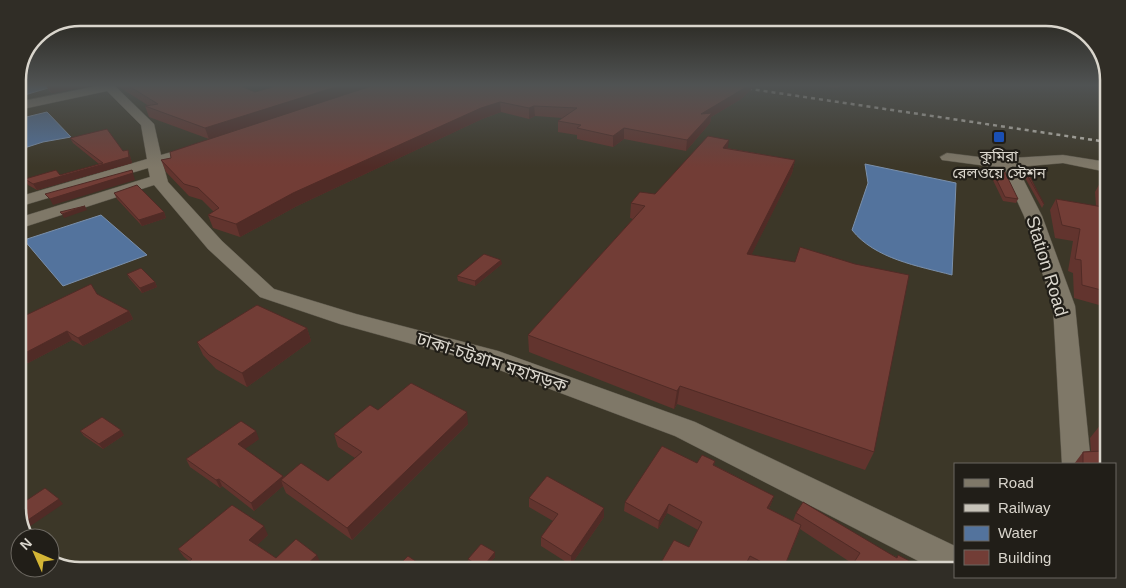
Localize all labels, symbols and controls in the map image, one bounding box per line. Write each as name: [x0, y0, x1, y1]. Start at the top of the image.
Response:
marker: কুমিরা রেলওয়ে স্টেশন: [992, 130, 1006, 144]
place label: কুমিরা রেলওয়ে স্টেশন: [952, 147, 1047, 181]
street label: Station Road: [1022, 213, 1072, 319]
street label: ঢাকা-চট্টগ্রাম মহাসড়ক: [413, 328, 570, 396]
legend: [954, 463, 1116, 578]
text: Road: [998, 474, 1034, 491]
text: Railway: [998, 499, 1051, 516]
text: Water: [998, 524, 1037, 541]
north arrow: [10, 528, 60, 578]
text: N: [17, 535, 35, 553]
text: Building: [998, 549, 1051, 566]

